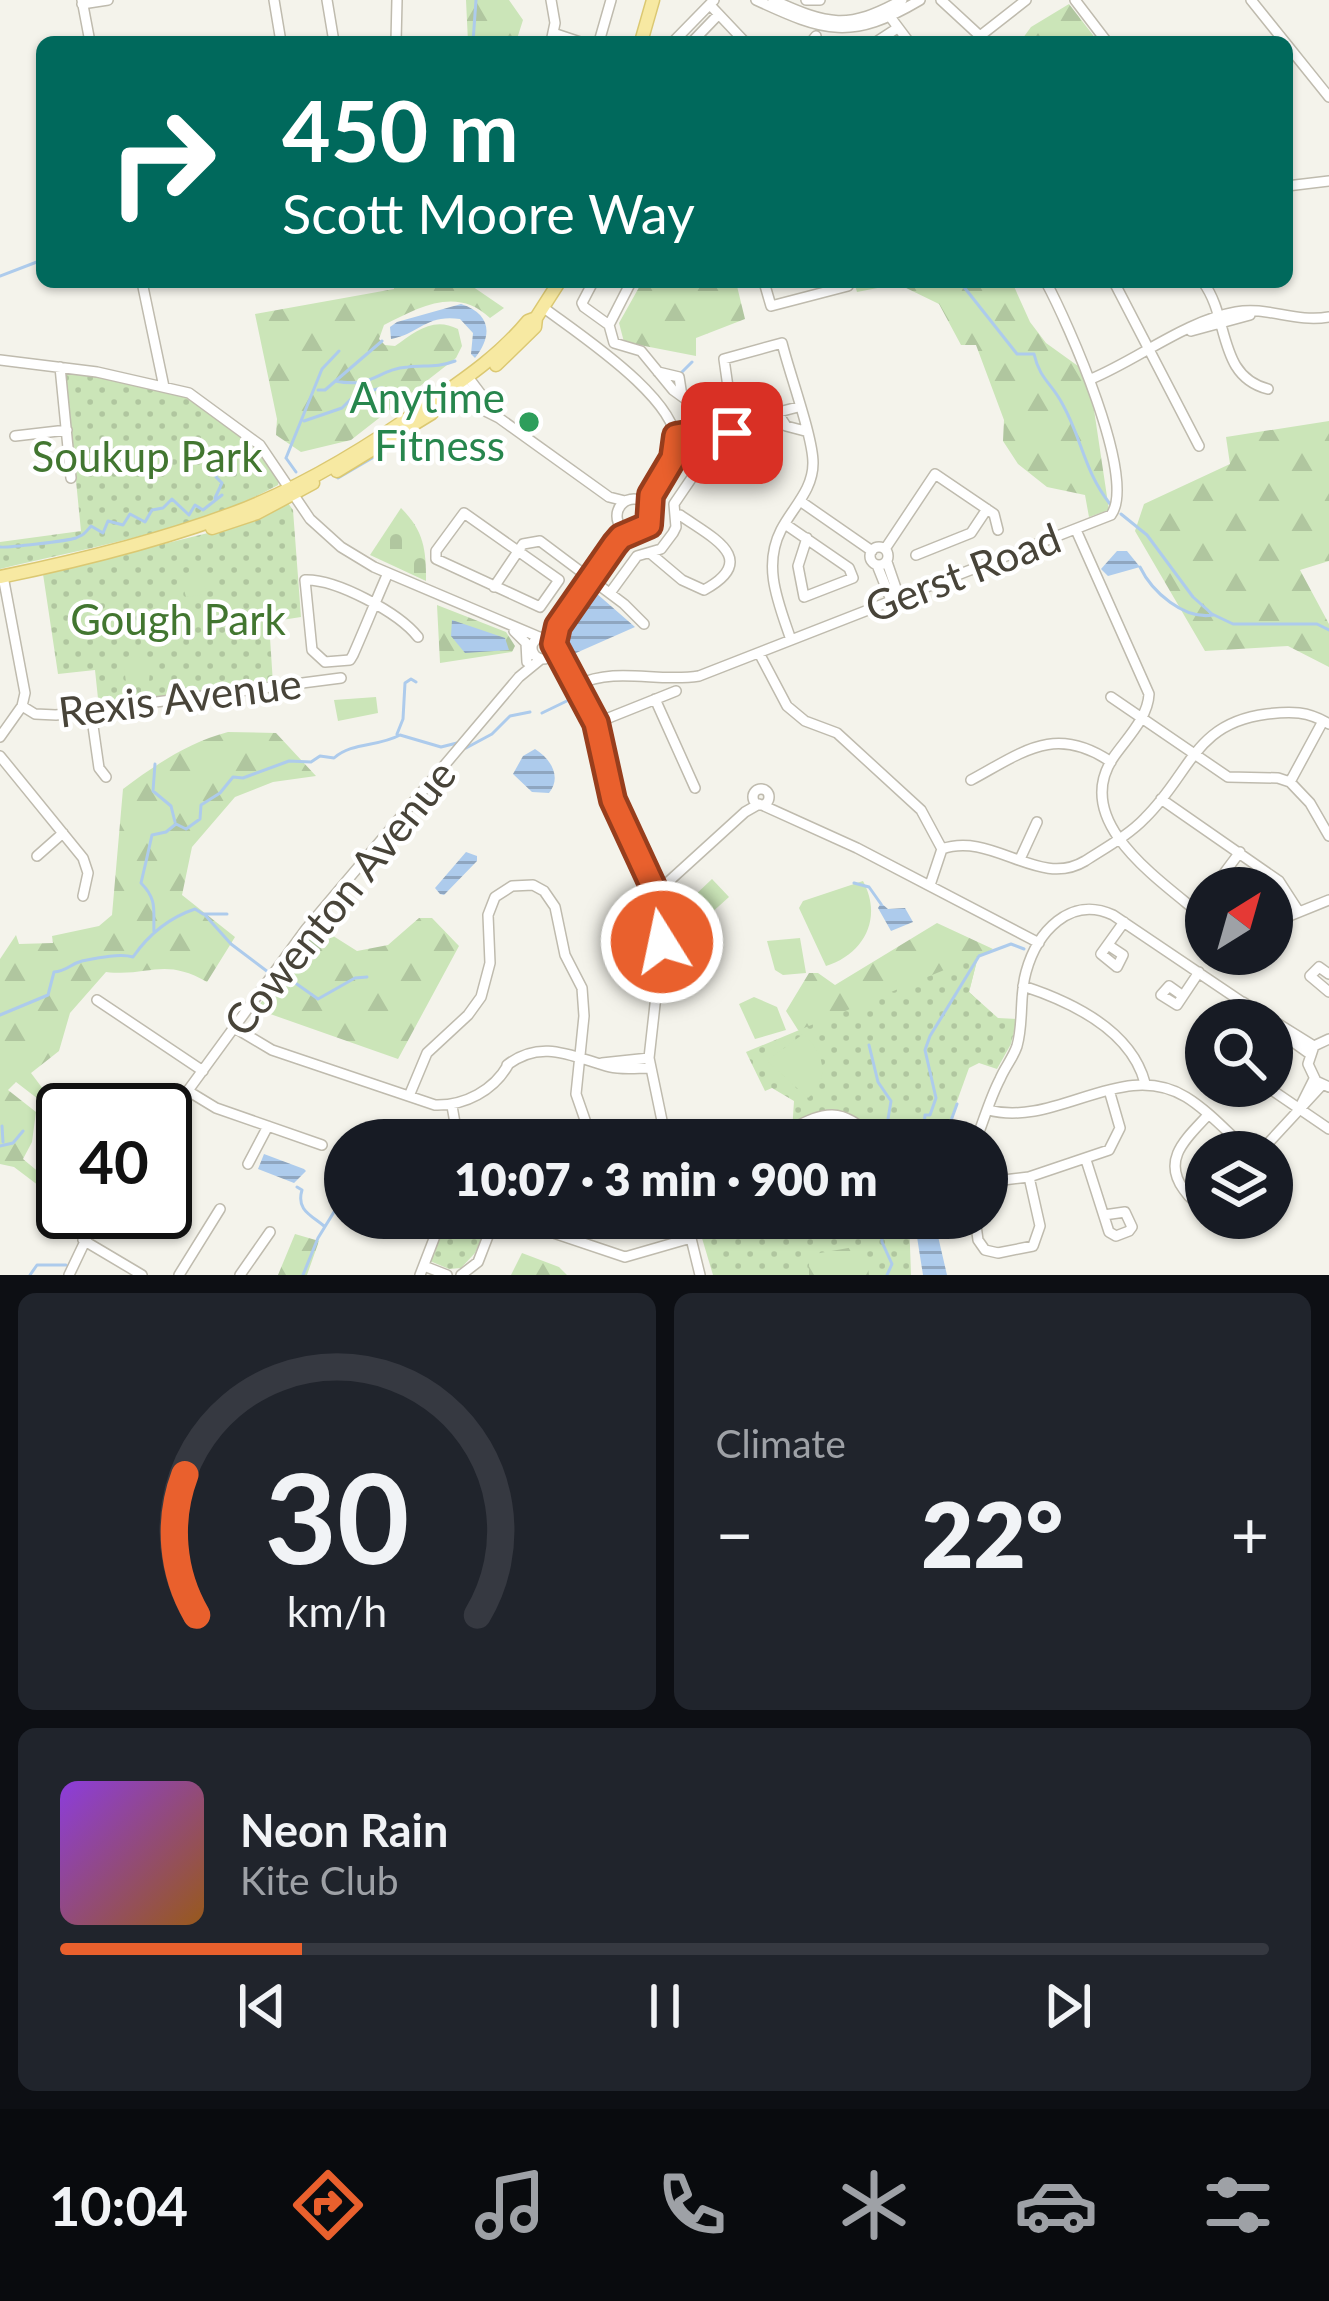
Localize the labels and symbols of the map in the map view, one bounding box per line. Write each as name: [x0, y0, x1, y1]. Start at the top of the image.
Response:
place label: Anytime Fitness: [349, 372, 505, 470]
pin: [681, 382, 783, 484]
marker: Anytime Fitness: [516, 409, 542, 435]
park label: Soukup Park: [32, 431, 263, 481]
street label: Gerst Road: [858, 512, 1067, 632]
park label: Gough Park: [70, 594, 287, 644]
street label: Rexis Avenue: [56, 657, 304, 737]
street label: Cowenton Avenue: [213, 750, 466, 1045]
north arrow: [1185, 867, 1293, 975]
position arrow: [599, 879, 725, 1005]
speed limit sign: 40: [36, 1083, 192, 1239]

